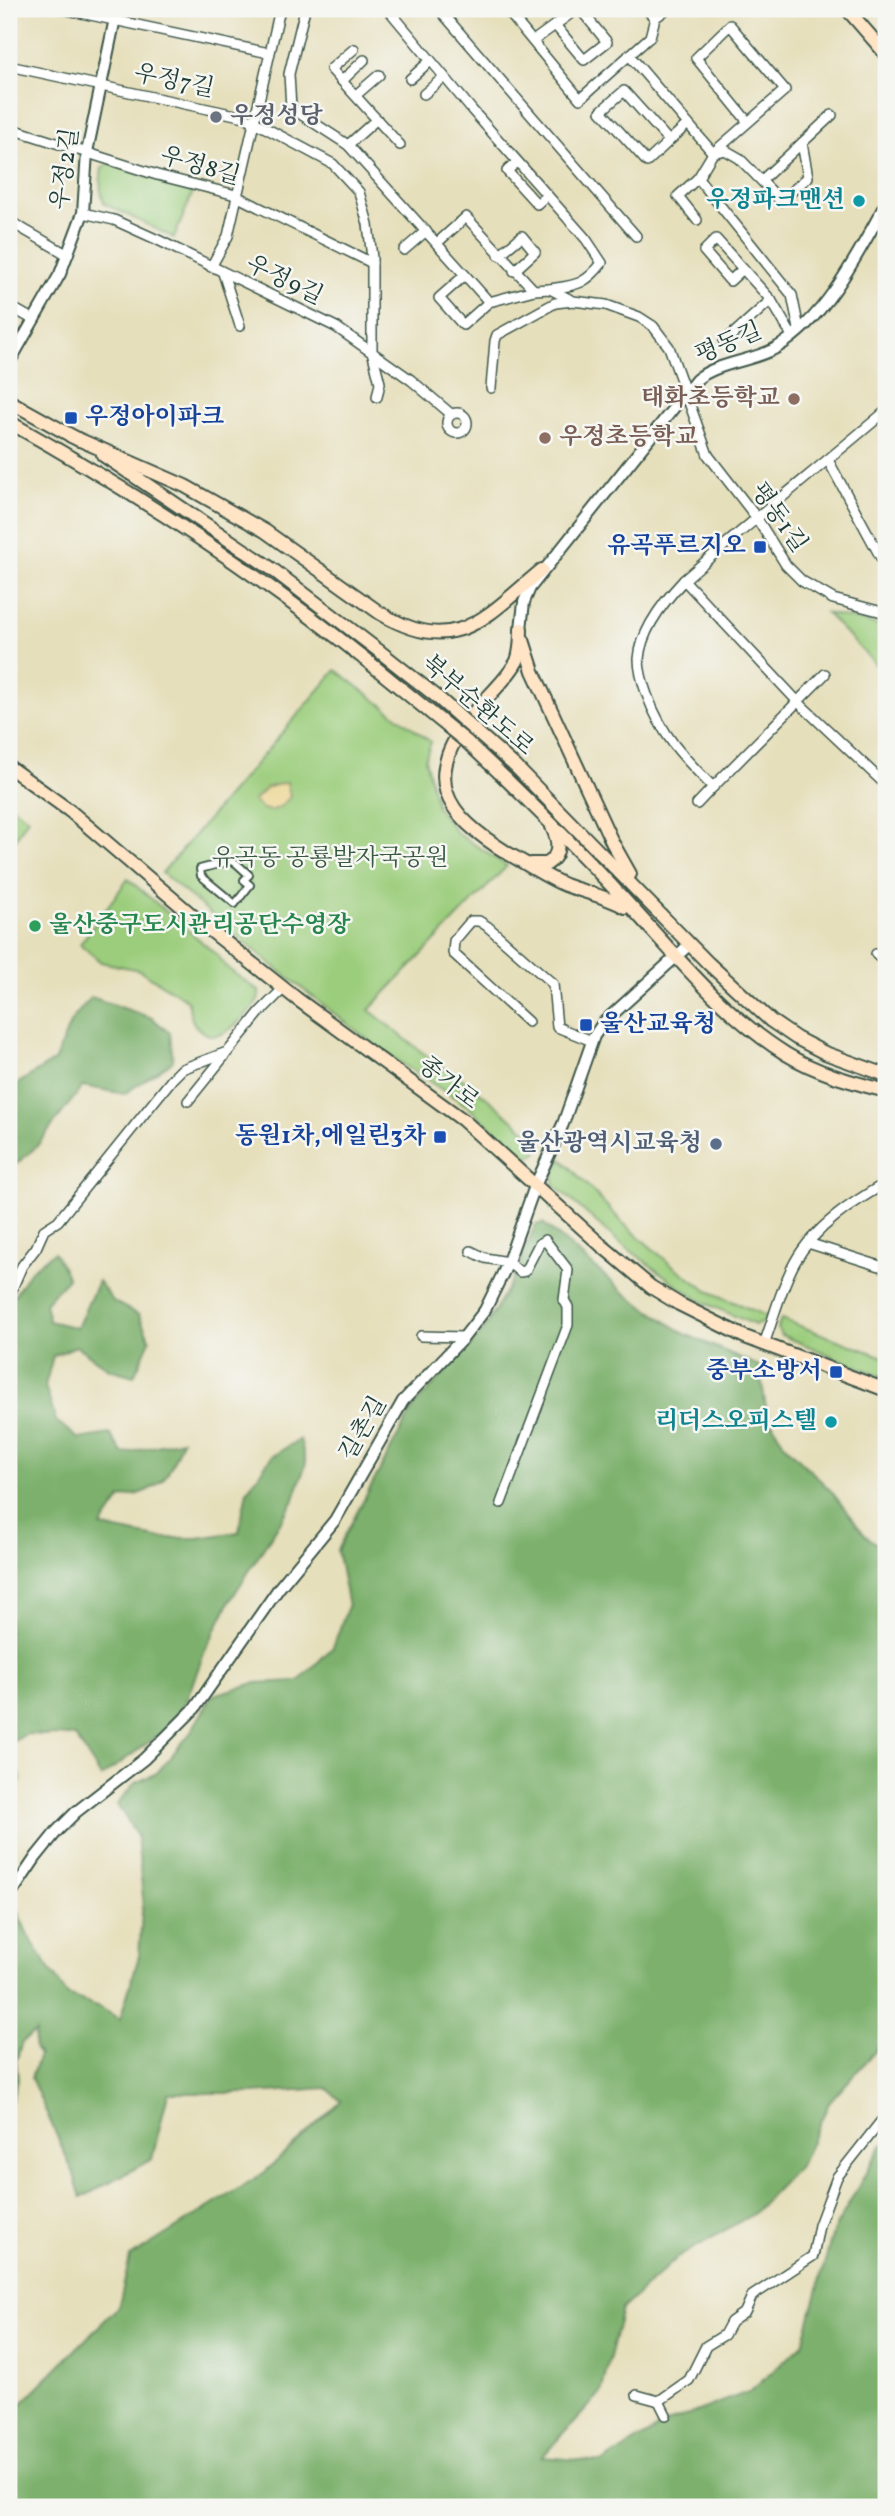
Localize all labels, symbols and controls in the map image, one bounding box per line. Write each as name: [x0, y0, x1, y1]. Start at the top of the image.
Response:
street label: 우정7길: [131, 57, 217, 107]
place label: 우정성당: [230, 100, 324, 134]
marker: 우정성당: [208, 109, 224, 125]
street label: 우정2길: [43, 126, 89, 212]
street label: 우정8길: [156, 139, 244, 195]
place label: 우정파크맨션: [706, 184, 845, 218]
marker: 우정파크맨션: [851, 193, 867, 209]
street label: 우정9길: [240, 248, 328, 314]
street label: 평동길: [690, 315, 768, 373]
place label: 태화초등학교: [641, 382, 780, 416]
marker: 태화초등학교: [786, 391, 802, 407]
place label: 우정아이파크: [85, 401, 224, 435]
marker: 우정아이파크: [63, 410, 79, 426]
place label: 우정초등학교: [559, 421, 698, 455]
marker: 우정초등학교: [537, 430, 553, 446]
street label: 평동1길: [741, 476, 815, 560]
place label: 유곡푸르지오: [607, 530, 746, 564]
marker: 유곡푸르지오: [752, 539, 768, 555]
street label: 북부순환도로: [413, 648, 541, 764]
park label: 유곡동 공룡발자국공원: [212, 842, 448, 876]
place label: 울산중구도시관리공단수영장: [49, 909, 351, 943]
marker: 울산중구도시관리공단수영장: [27, 918, 43, 934]
place label: 울산교육청: [600, 1008, 716, 1042]
marker: 울산교육청: [578, 1017, 594, 1033]
street label: 종가로: [410, 1049, 486, 1119]
place label: 동원1차,에일린3차: [235, 1120, 427, 1154]
place label: 울산광역시교육청: [517, 1127, 702, 1161]
marker: 동원1차,에일린3차: [432, 1129, 448, 1145]
marker: 울산광역시교육청: [708, 1136, 724, 1152]
place label: 중부소방서: [706, 1355, 822, 1389]
marker: 중부소방서: [828, 1364, 844, 1380]
street label: 길촌길: [332, 1390, 396, 1468]
place label: 리더스오피스텔: [655, 1405, 817, 1439]
marker: 리더스오피스텔: [823, 1414, 839, 1430]

